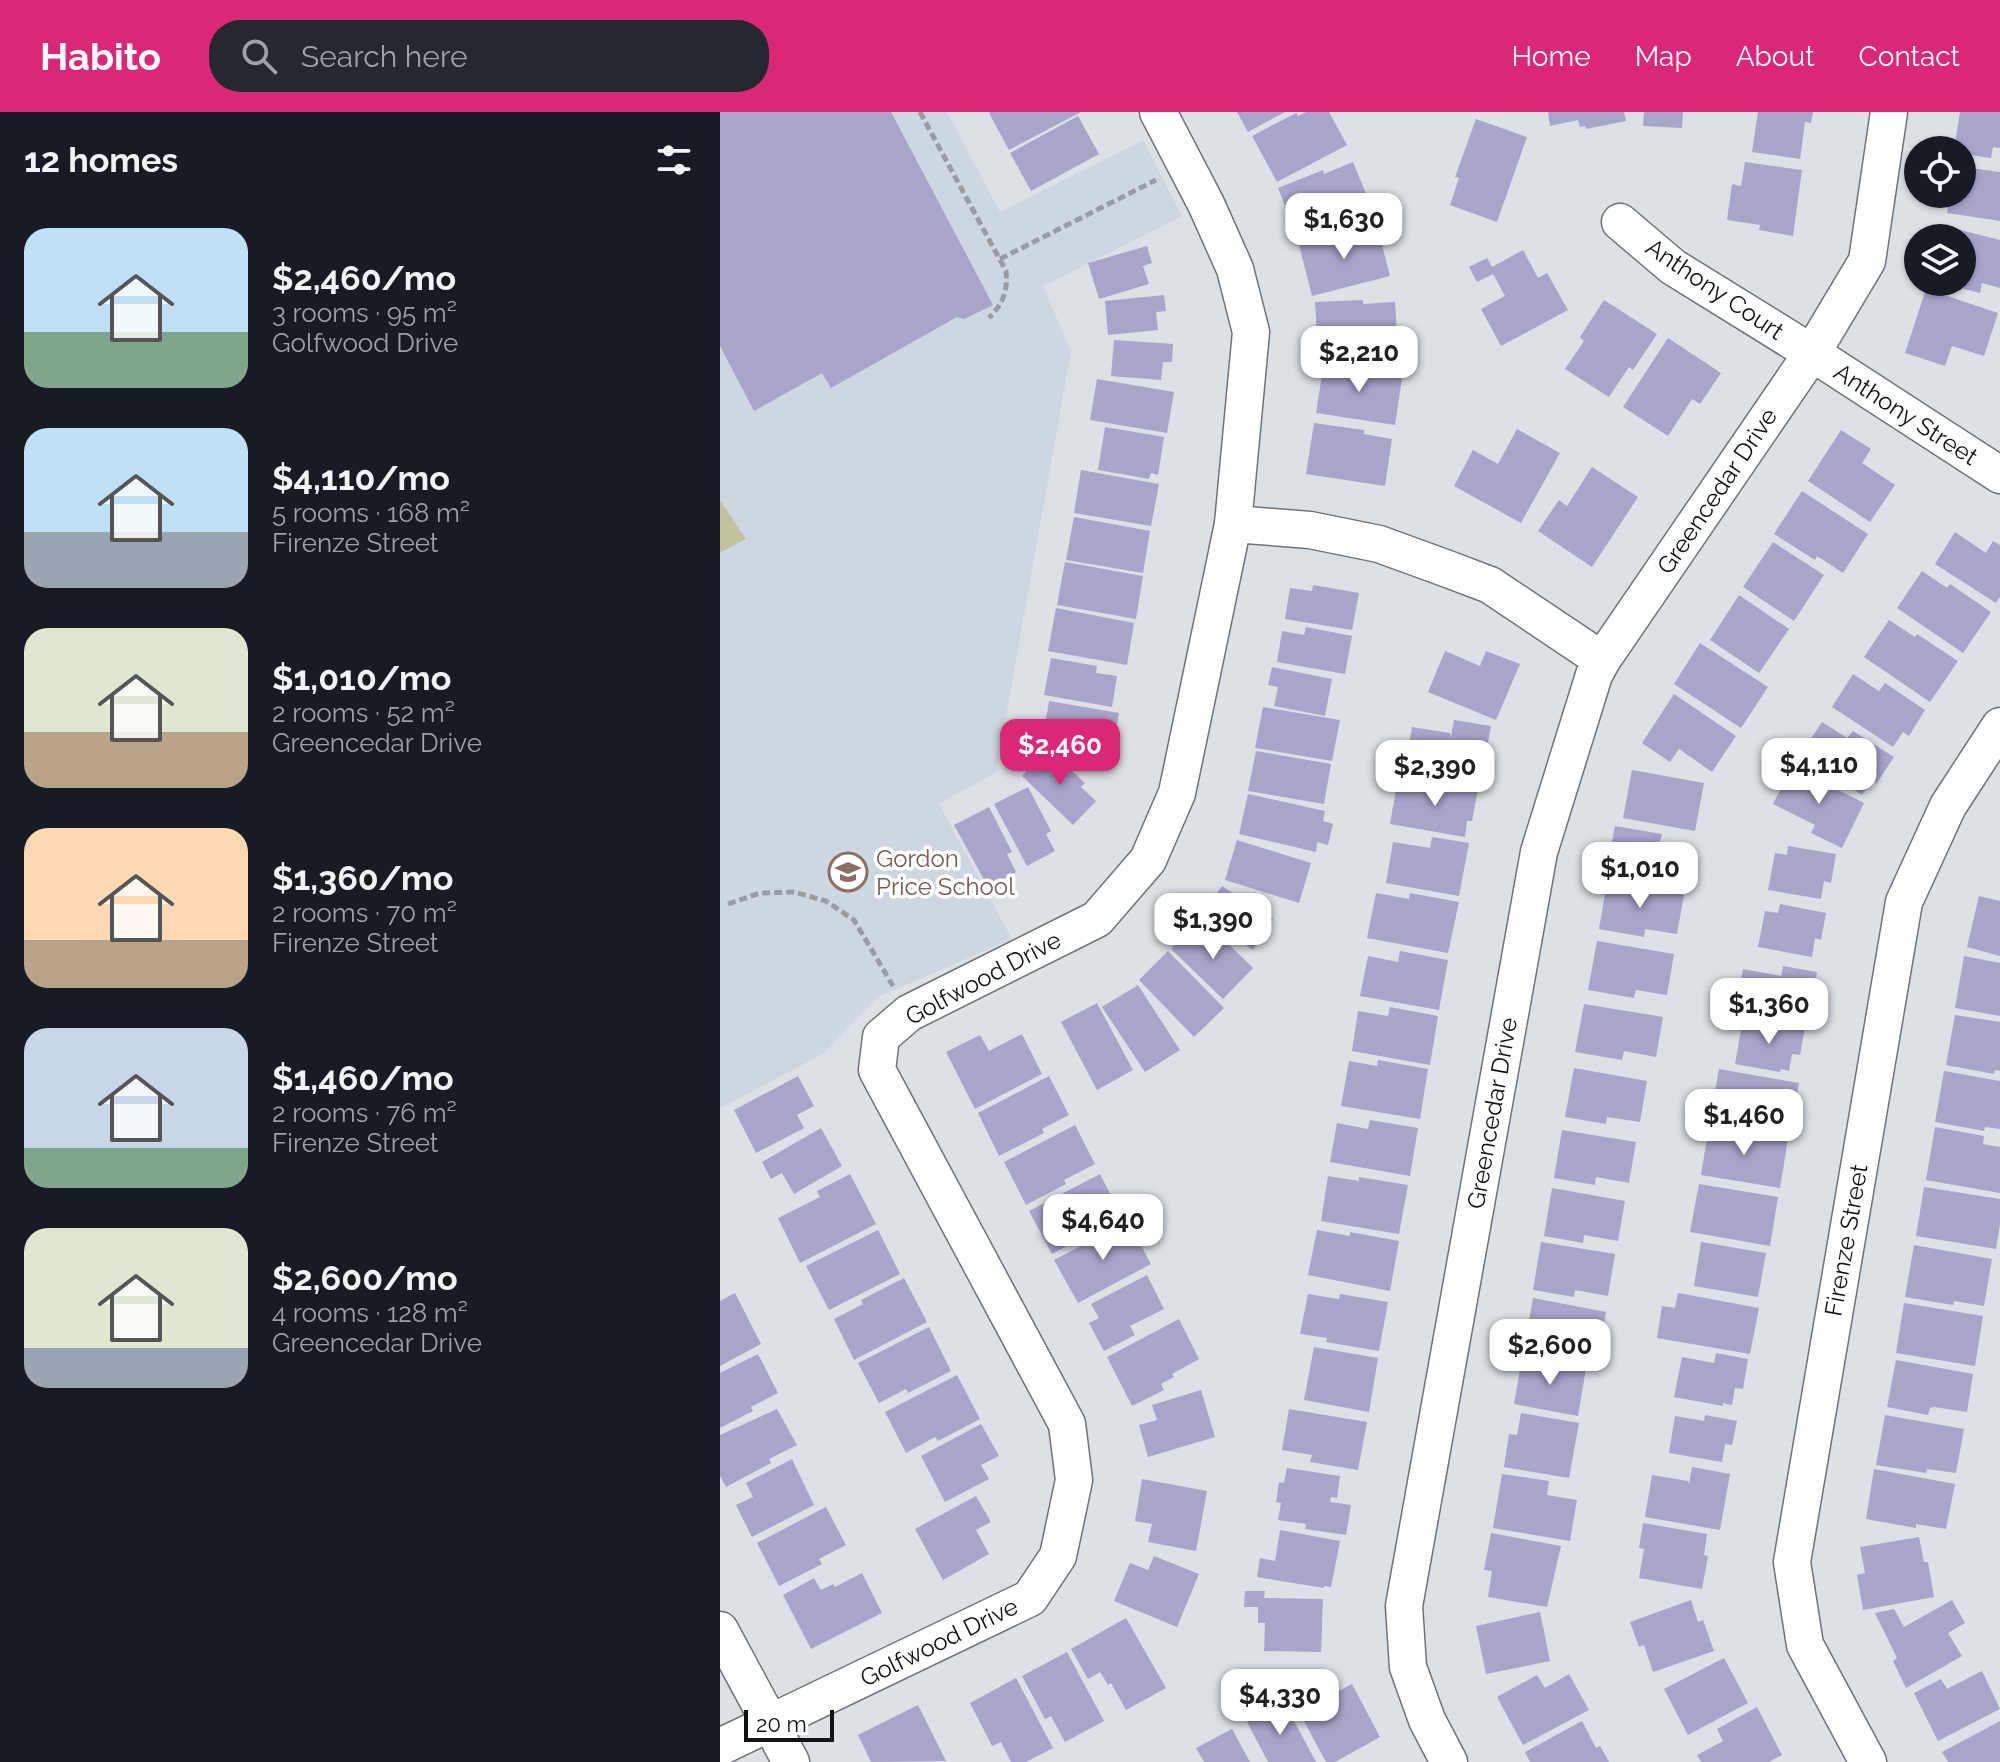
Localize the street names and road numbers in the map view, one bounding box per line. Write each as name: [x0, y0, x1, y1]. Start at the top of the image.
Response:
street label: Anthony Court: [1641, 232, 1789, 346]
street label: Anthony Street: [1829, 357, 1983, 471]
street label: Greencedar Drive: [1651, 403, 1783, 579]
street label: Golfwood Drive: [900, 925, 1066, 1031]
street label: Greencedar Drive: [1461, 1015, 1523, 1211]
street label: Firenze Street: [1818, 1162, 1874, 1318]
street label: Golfwood Drive: [855, 1591, 1023, 1693]

